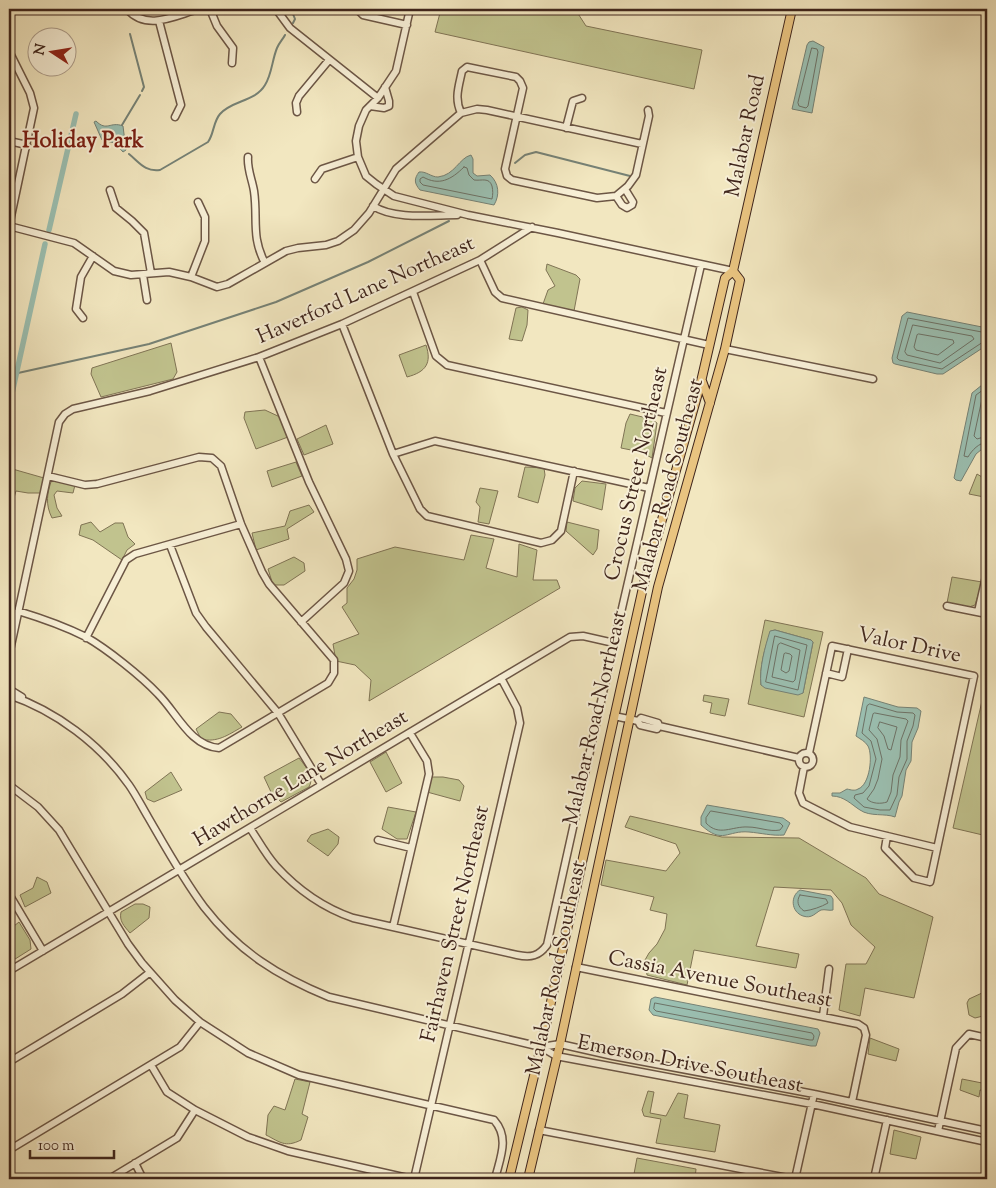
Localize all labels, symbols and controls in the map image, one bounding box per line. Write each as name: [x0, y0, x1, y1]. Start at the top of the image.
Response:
north arrow: [28, 28, 78, 78]
text: N: [30, 42, 52, 57]
street label: Malabar Road: [718, 72, 774, 200]
district label: Holiday Park: [22, 126, 144, 158]
street label: Haverford Lane Northeast: [252, 229, 480, 353]
street label: Crocus Street Northeast: [598, 364, 676, 584]
street label: Malabar Road Southeast: [626, 375, 712, 595]
street label: Malabar Road Northeast: [557, 608, 635, 828]
street label: Valor Drive: [854, 620, 964, 672]
street label: Hawthorne Lane Northeast: [188, 703, 414, 855]
street label: Fairhaven Street Northeast: [414, 803, 498, 1045]
street label: Malabar Road Southeast: [520, 858, 594, 1078]
street label: Cassia Avenue Southeast: [605, 944, 835, 1016]
street label: Emerson Drive Southeast: [575, 1028, 805, 1102]
scale bar: [30, 1128, 114, 1160]
text: 100 m: [38, 1136, 75, 1157]

